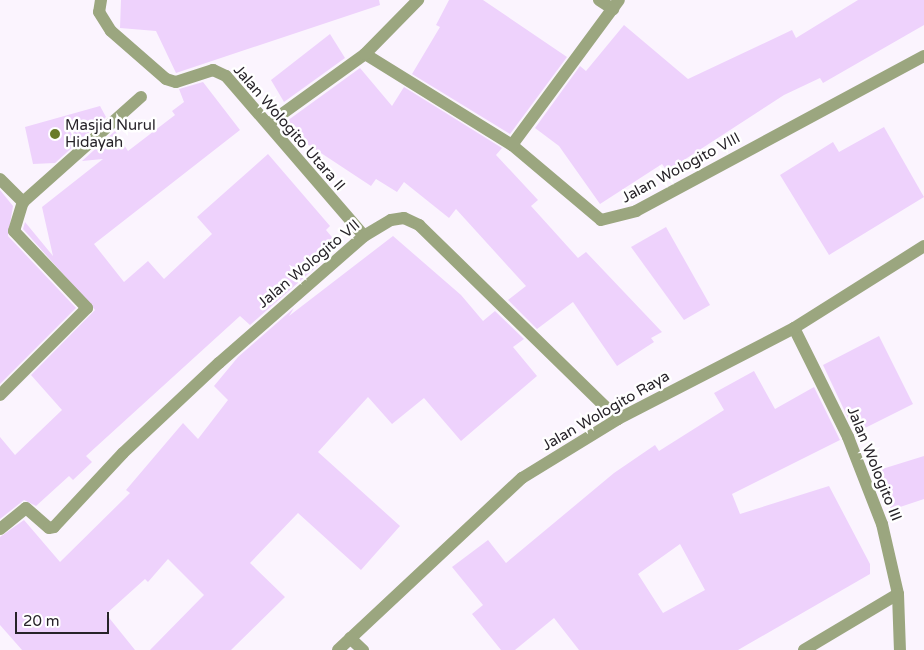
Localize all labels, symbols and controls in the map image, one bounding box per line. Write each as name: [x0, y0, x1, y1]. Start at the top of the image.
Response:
street label: Jalan Wologito Utara II: [229, 61, 349, 195]
place label: Masjid Nurul Hidayah: [65, 116, 156, 151]
marker: Masjid Nurul Hidayah: [49, 128, 61, 140]
street label: Jalan Wologito VIII: [618, 129, 744, 207]
street label: Jalan Wologito VII: [254, 216, 364, 312]
street label: Jalan Wologito Raya: [539, 367, 673, 455]
street label: Jalan Wologito III: [843, 404, 905, 524]
scale bar: [18, 602, 111, 634]
text: 20 m: [23, 612, 60, 630]

